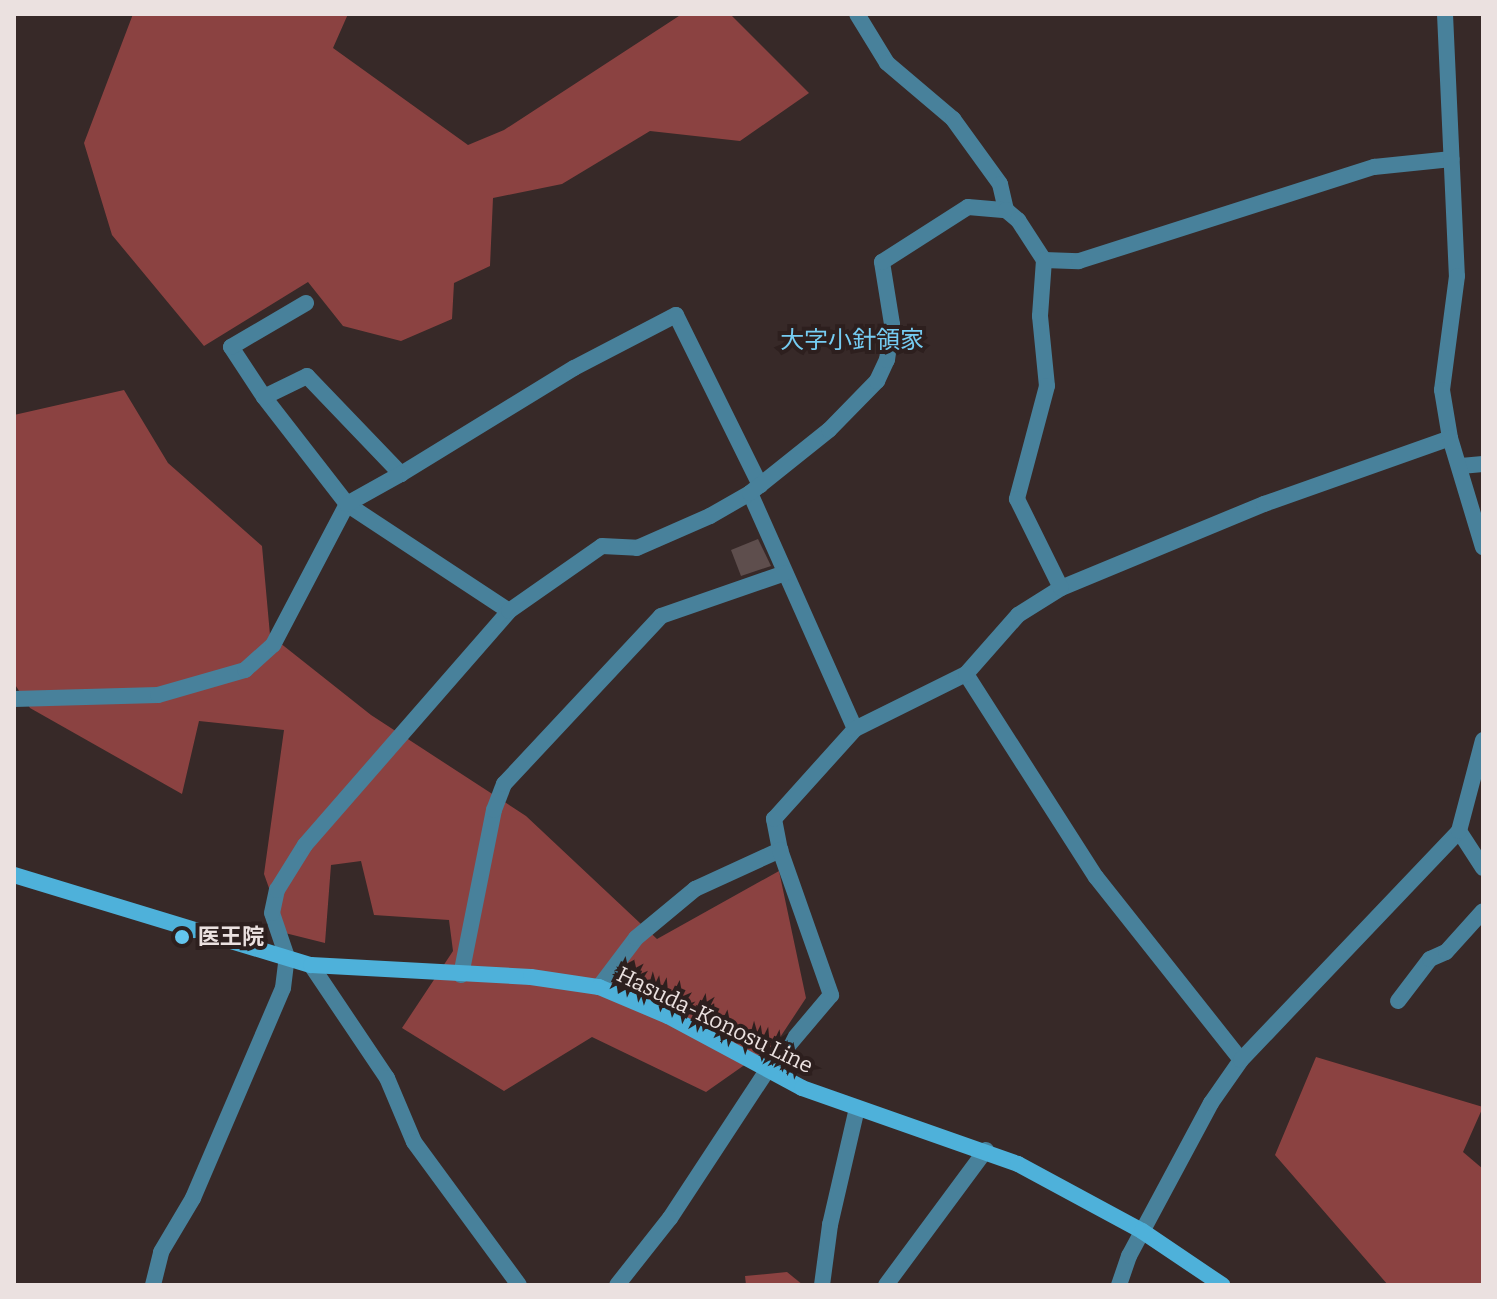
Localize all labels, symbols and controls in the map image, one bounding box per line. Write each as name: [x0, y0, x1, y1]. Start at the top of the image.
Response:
district label: 大字小針領家: [780, 327, 924, 355]
place label: 医王院: [198, 924, 264, 950]
marker: 医王院: [173, 928, 191, 946]
street label: Hasuda-Konosu Line: [613, 961, 817, 1079]

